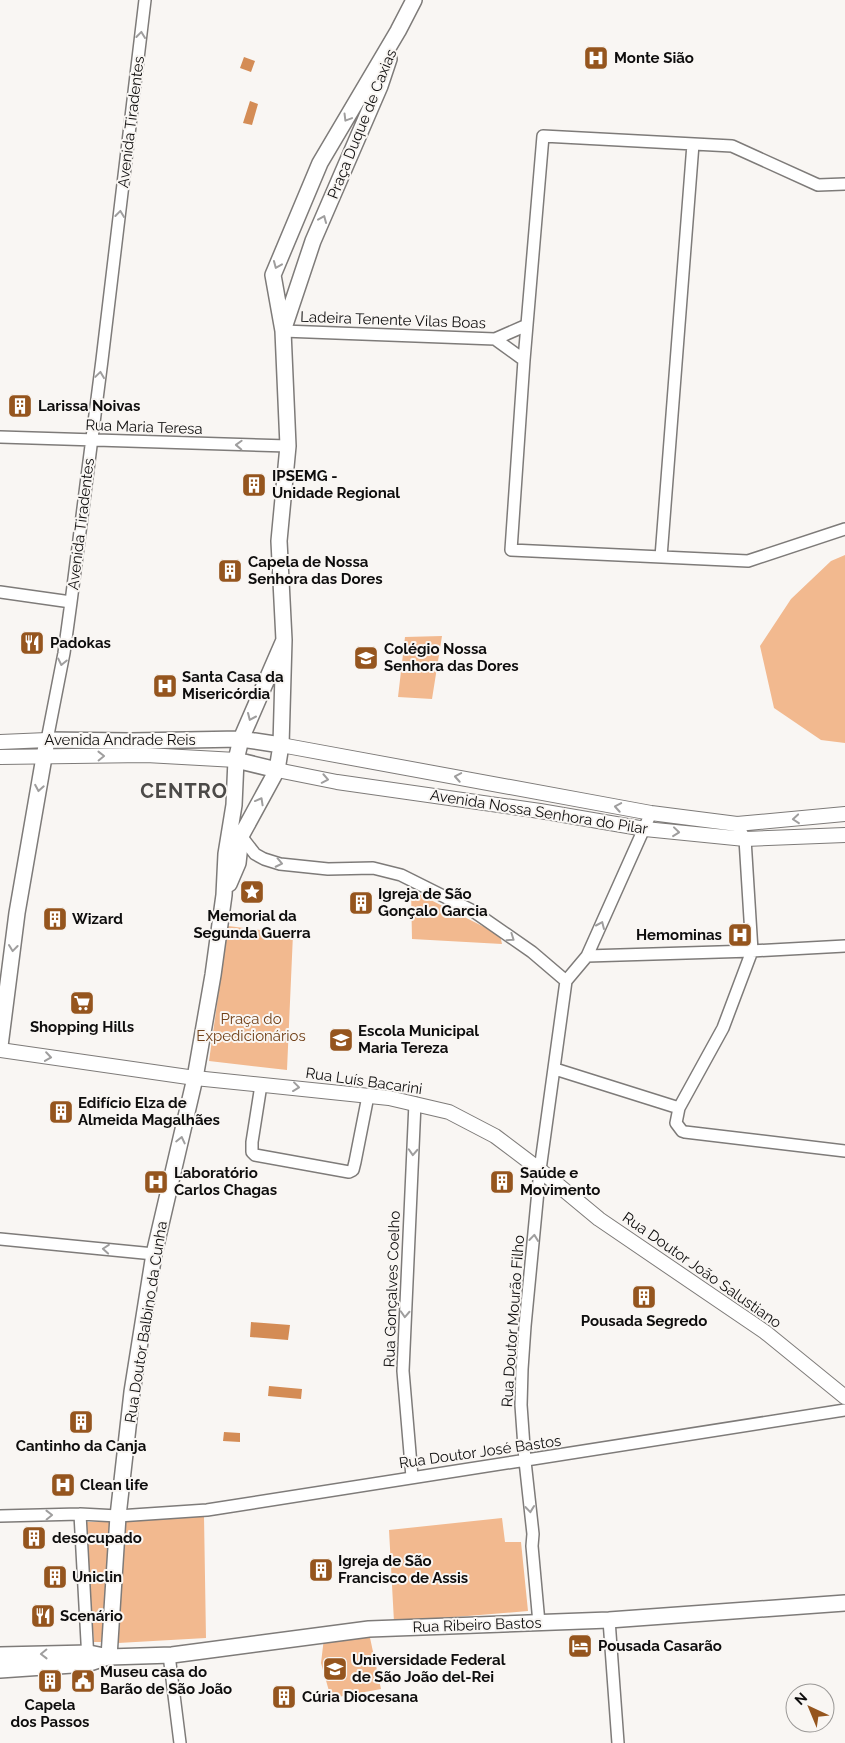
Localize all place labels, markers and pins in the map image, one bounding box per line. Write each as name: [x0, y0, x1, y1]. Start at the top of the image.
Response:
hospital icon: Monte Sião: [583, 45, 609, 71]
place label: Monte Sião: [614, 49, 694, 67]
building icon: Larissa Noivas: [7, 393, 33, 419]
place label: Larissa Noivas: [38, 397, 140, 415]
place label: IPSEMG - Unidade Regional: [272, 467, 400, 502]
building icon: IPSEMG - Unidade Regional: [241, 472, 267, 498]
place label: Capela de Nossa Senhora das Dores: [248, 553, 383, 588]
building icon: Capela de Nossa Senhora das Dores: [217, 558, 243, 584]
restaurant icon: Padokas: [19, 630, 45, 656]
place label: Padokas: [50, 634, 111, 652]
place label: Colégio Nossa Senhora das Dores: [384, 640, 519, 675]
school or university icon: Colégio Nossa Senhora das Dores: [353, 645, 379, 671]
place label: Santa Casa da Misericórdia: [182, 668, 284, 703]
hospital icon: Santa Casa da Misericórdia: [152, 673, 178, 699]
place icon: Memorial da Segunda Guerra: [239, 879, 265, 905]
place label: Igreja de São Gonçalo Garcia: [378, 885, 488, 920]
building icon: Igreja de São Gonçalo Garcia: [348, 890, 374, 916]
building icon: Wizard: [42, 906, 68, 932]
place label: Memorial da Segunda Guerra: [193, 907, 311, 942]
place label: Wizard: [72, 910, 123, 928]
hospital icon: Hemominas: [727, 922, 753, 948]
place label: Hemominas: [636, 926, 722, 944]
supermarket icon: Shopping Hills: [69, 990, 95, 1016]
place label: Shopping Hills: [30, 1018, 134, 1036]
place label: Escola Municipal Maria Tereza: [358, 1022, 479, 1057]
school or university icon: Escola Municipal Maria Tereza: [328, 1027, 354, 1053]
place label: Edifício Elza de Almeida Magalhães: [78, 1094, 220, 1129]
building icon: Edifício Elza de Almeida Magalhães: [48, 1099, 74, 1125]
place label: Laboratório Carlos Chagas: [174, 1164, 277, 1199]
place label: Saúde e Movimento: [520, 1164, 600, 1199]
hospital icon: Laboratório Carlos Chagas: [143, 1169, 169, 1195]
building icon: Saúde e Movimento: [489, 1169, 515, 1195]
building icon: Pousada Segredo: [631, 1284, 657, 1310]
place label: Pousada Segredo: [581, 1312, 707, 1330]
building icon: Cantinho da Canja: [68, 1409, 94, 1435]
place label: Cantinho da Canja: [16, 1437, 147, 1455]
hospital icon: Clean life: [50, 1472, 76, 1498]
place label: Clean life: [80, 1476, 148, 1494]
building icon: desocupado: [21, 1525, 47, 1551]
place label: desocupado: [52, 1529, 142, 1547]
place label: Igreja de São Francisco de Assis: [338, 1552, 468, 1587]
building icon: Igreja de São Francisco de Assis: [308, 1557, 334, 1583]
building icon: Uniclin: [42, 1564, 68, 1590]
place label: Uniclin: [72, 1568, 122, 1586]
restaurant icon: Scenário: [30, 1603, 56, 1629]
place label: Scenário: [60, 1607, 123, 1625]
hotel icon: Pousada Casarão: [567, 1633, 593, 1659]
place label: Pousada Casarão: [598, 1637, 722, 1655]
place label: Universidade Federal de São João del-Rei: [352, 1651, 506, 1686]
school or university icon: Universidade Federal de São João del-Rei: [322, 1656, 348, 1682]
place label: Museu casa do Barão de São João: [100, 1663, 232, 1698]
building icon: Capela dos Passos: [37, 1668, 63, 1694]
public building icon: Museu casa do Barão de São João: [70, 1668, 96, 1694]
building icon: Cúria Diocesana: [271, 1684, 297, 1710]
place label: Cúria Diocesana: [302, 1688, 418, 1706]
place label: Capela dos Passos: [11, 1696, 89, 1731]

